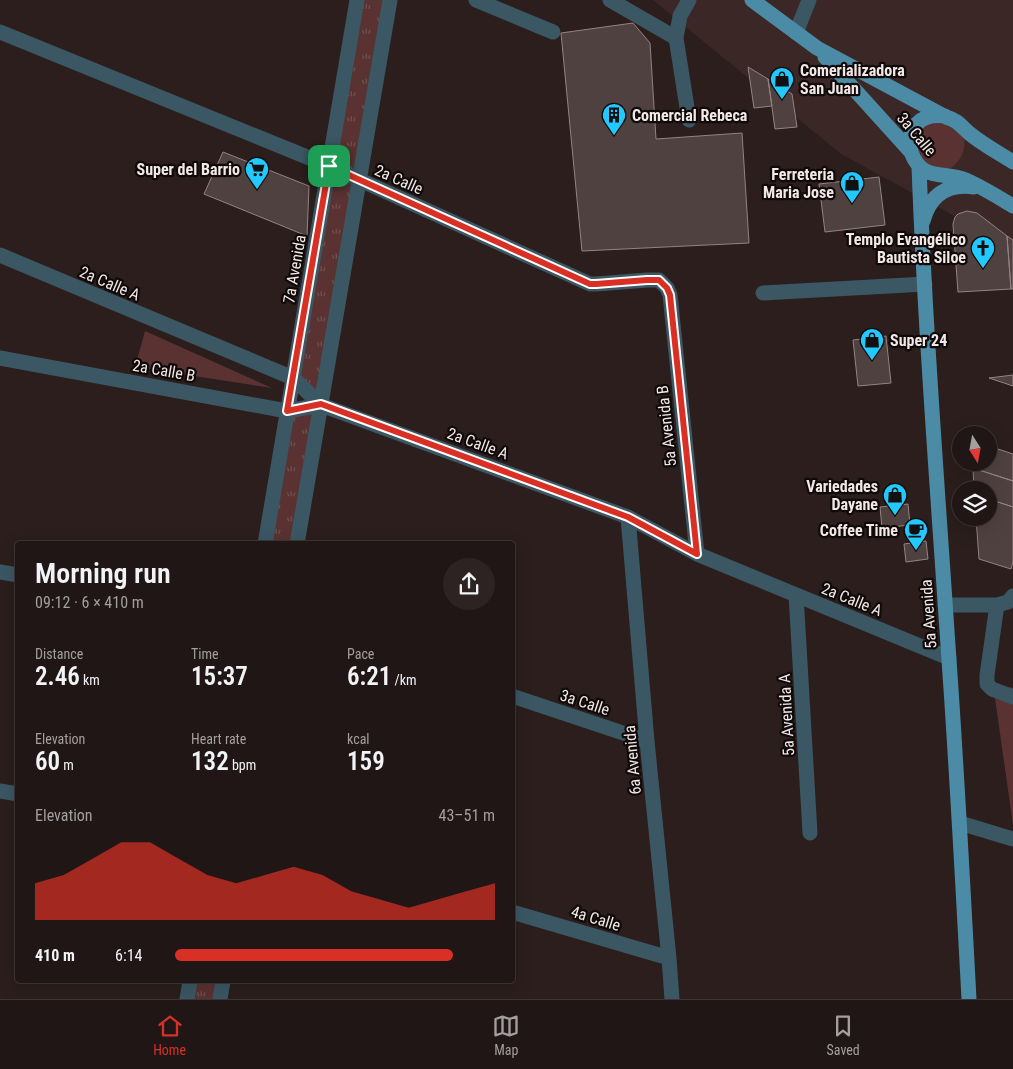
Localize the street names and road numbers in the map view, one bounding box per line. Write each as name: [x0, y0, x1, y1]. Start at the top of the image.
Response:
street label: 3a Calle: [893, 109, 940, 160]
street label: 2a Calle: [372, 160, 426, 198]
street label: 7a Avenida: [279, 233, 310, 305]
street label: 2a Calle A: [77, 262, 143, 305]
street label: 2a Calle B: [131, 356, 197, 385]
street label: 5a Avenida B: [653, 384, 680, 468]
street label: 2a Calle A: [445, 424, 511, 463]
street label: 2a Calle A: [819, 579, 885, 620]
street label: 5a Avenida: [917, 579, 940, 649]
street label: 5a Avenida A: [775, 673, 798, 757]
street label: 3a Calle: [558, 686, 612, 719]
street label: 6a Avenida: [620, 725, 645, 795]
street label: 4a Calle: [569, 902, 623, 935]

